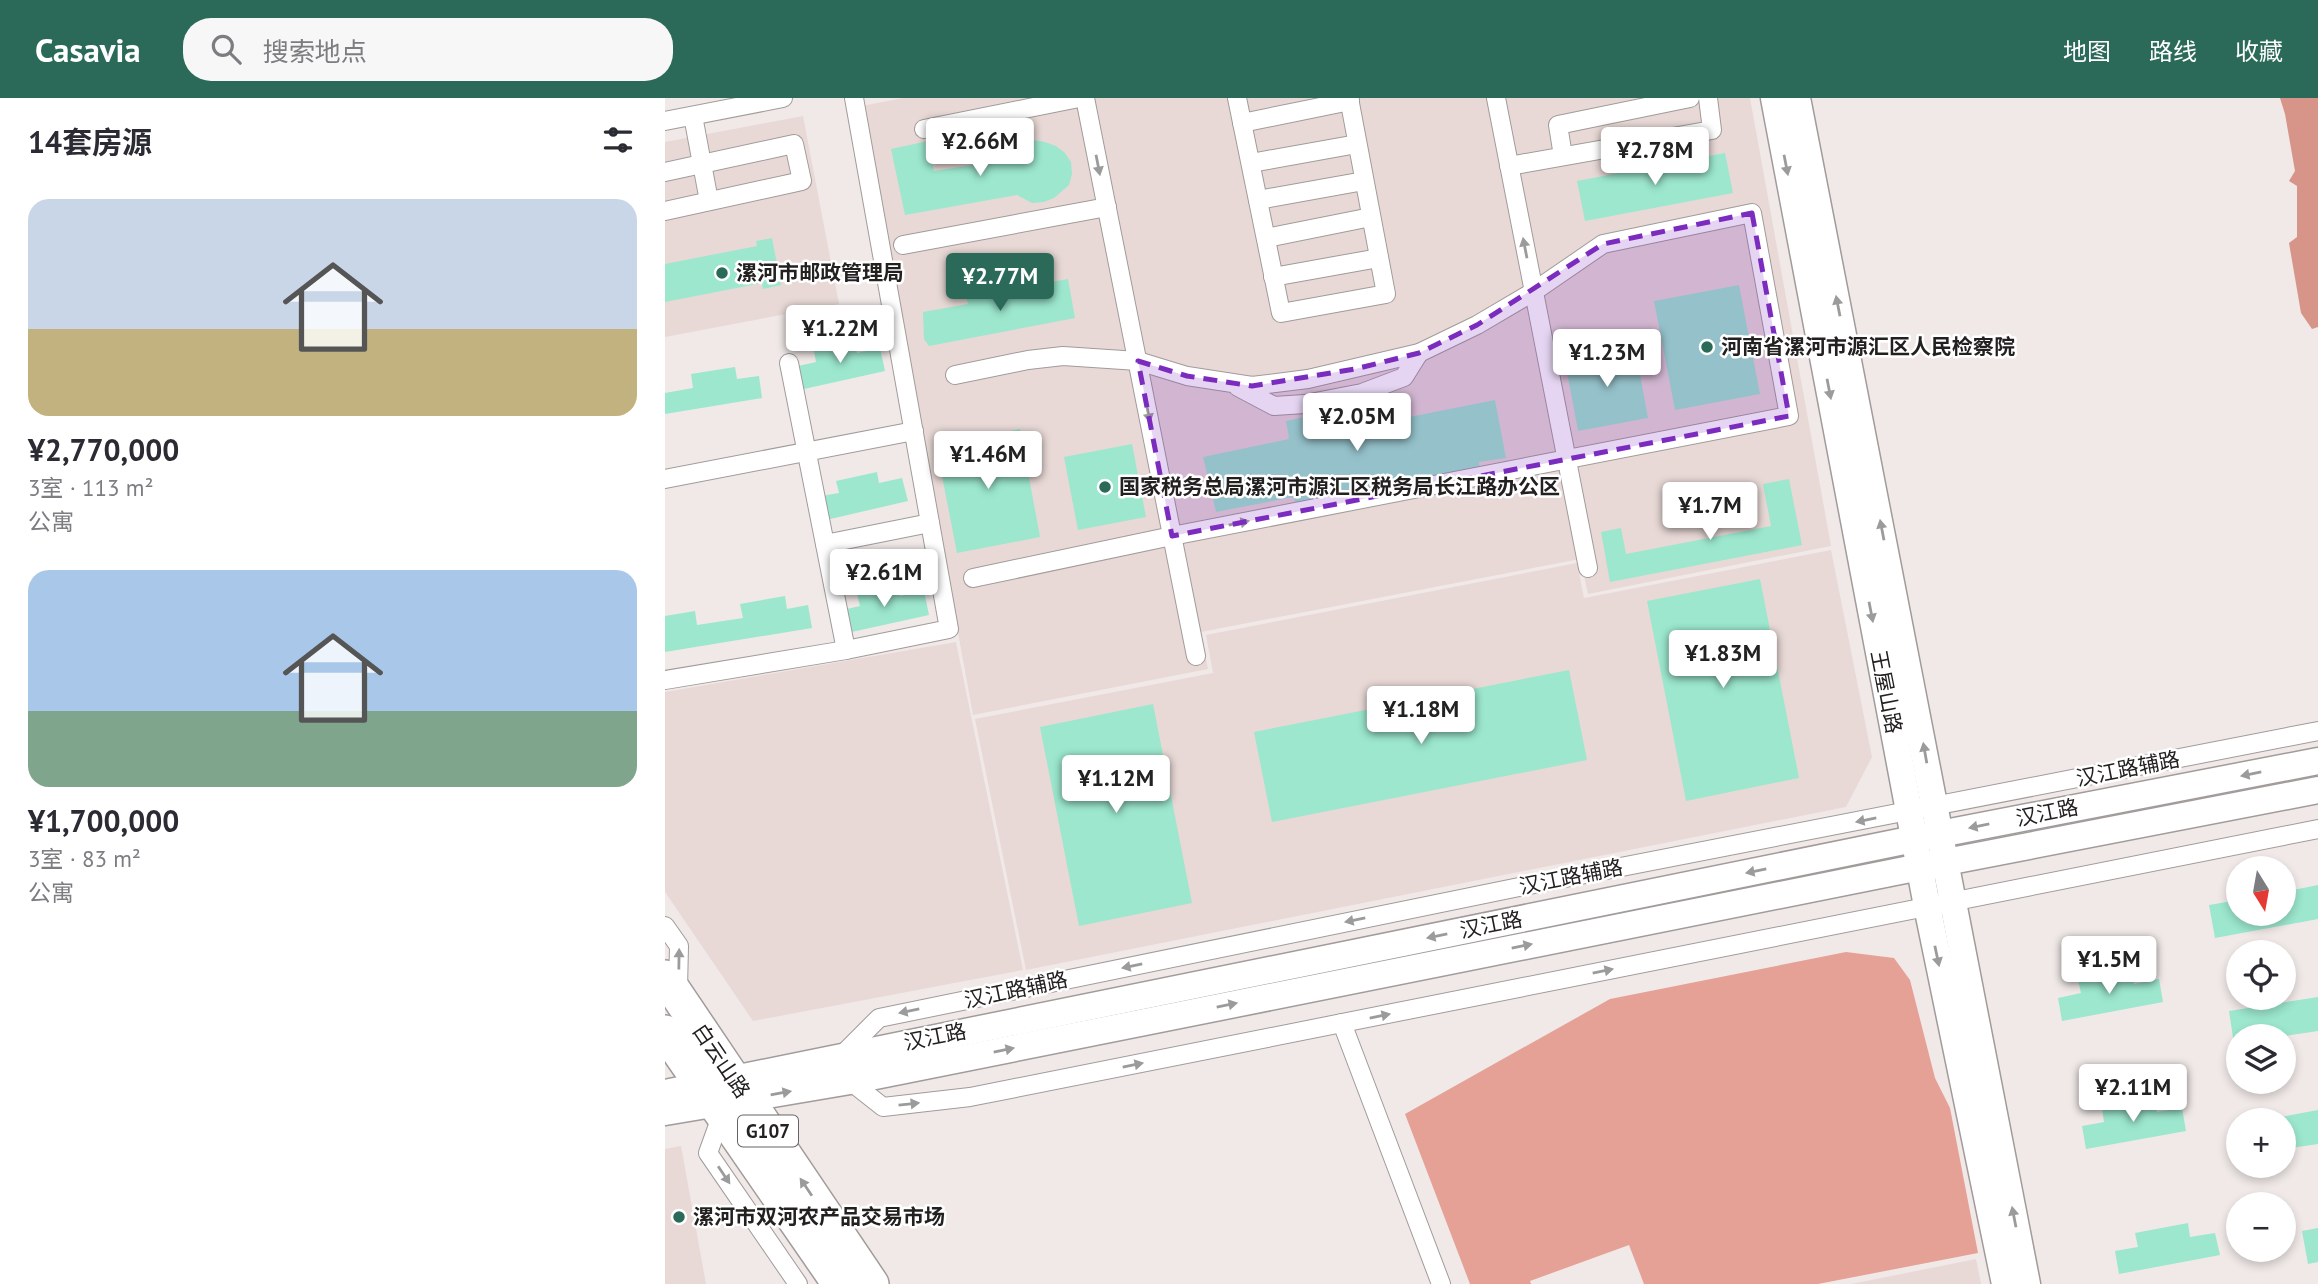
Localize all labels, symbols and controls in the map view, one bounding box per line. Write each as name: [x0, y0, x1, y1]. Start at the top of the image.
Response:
search box: [183, 18, 673, 81]
text: Casavia: [35, 28, 141, 71]
icon: search: [207, 30, 245, 68]
text: 搜索地点: [263, 35, 367, 68]
text: 地图: [2063, 36, 2111, 67]
text: 路线: [2149, 36, 2197, 67]
text: 收藏: [2235, 36, 2283, 67]
pin: ¥2.66M: [923, 118, 1037, 178]
icon: filters: [599, 121, 637, 159]
text: 14套房源: [28, 122, 152, 161]
text: ¥2.66M: [942, 126, 1018, 155]
pin: ¥2.78M: [1598, 127, 1712, 187]
text: ¥2.78M: [1617, 135, 1693, 164]
one-way arrow: [1093, 154, 1104, 176]
one-way arrow: [1781, 154, 1792, 176]
one-way arrow: [1519, 237, 1530, 259]
icon: home: [270, 244, 396, 370]
pin: ¥2.77M: [943, 254, 1057, 313]
place label: 漯河市邮政管理局: [736, 259, 904, 286]
text: ¥2.77M: [962, 261, 1038, 290]
marker: 漯河市邮政管理局: [714, 265, 730, 281]
one-way arrow: [1832, 295, 1843, 317]
pin: ¥1.22M: [783, 306, 897, 365]
text: ¥1.22M: [802, 313, 878, 342]
pin: ¥1.23M: [1550, 330, 1664, 389]
place label: 河南省漯河市源汇区人民检察院: [1721, 333, 2015, 360]
text: ¥1.23M: [1569, 337, 1645, 366]
marker: 河南省漯河市源汇区人民检察院: [1699, 339, 1715, 355]
one-way arrow: [1823, 378, 1834, 400]
pin: ¥2.05M: [1300, 394, 1414, 453]
one-way arrow: [1142, 401, 1153, 423]
text: ¥2.05M: [1319, 401, 1395, 430]
text: ¥2,770,000: [28, 430, 179, 469]
pin: ¥1.46M: [931, 432, 1045, 491]
text: ¥1.46M: [950, 439, 1026, 468]
text: 3室 · 113 m²: [28, 473, 153, 502]
place label: 国家税务总局漯河市源汇区税务局长江路办公区: [1119, 473, 1560, 500]
marker: 国家税务总局漯河市源汇区税务局长江路办公区: [1097, 479, 1113, 495]
pin: ¥1.7M: [1661, 482, 1759, 542]
text: ¥1.7M: [1678, 490, 1742, 519]
text: 公寓: [28, 507, 74, 536]
one-way arrow: [1228, 517, 1250, 528]
one-way arrow: [1877, 519, 1888, 541]
pin: ¥2.61M: [827, 550, 941, 609]
text: ¥2.61M: [846, 557, 922, 586]
one-way arrow: [1866, 601, 1877, 623]
icon: home: [270, 615, 396, 741]
pin: ¥1.83M: [1666, 630, 1780, 690]
text: ¥1.83M: [1685, 638, 1761, 667]
street label: 王屋山路: [1865, 648, 1908, 736]
pin: ¥1.18M: [1364, 686, 1478, 746]
text: ¥1.18M: [1383, 694, 1459, 723]
one-way arrow: [1919, 742, 1930, 764]
street label: 汉江路辅路: [2074, 745, 2182, 792]
pin: ¥1.12M: [1059, 756, 1173, 815]
text: ¥1.12M: [1078, 763, 1154, 792]
one-way arrow: [2240, 768, 2262, 779]
street label: 汉江路: [2013, 793, 2080, 832]
text: ¥1,700,000: [28, 801, 179, 840]
one-way arrow: [1855, 815, 1877, 826]
one-way arrow: [1968, 821, 1990, 832]
text: 3室 · 83 m²: [28, 844, 141, 873]
street label: 汉江路辅路: [1517, 853, 1625, 900]
north arrow: [2226, 856, 2296, 926]
map controls: [2226, 856, 2296, 1262]
one-way arrow: [1745, 865, 1767, 876]
text: 公寓: [28, 878, 74, 907]
street label: 汉江路: [1457, 905, 1524, 944]
one-way arrow: [1344, 915, 1366, 926]
one-way arrow: [1426, 930, 1448, 941]
pin: ¥1.5M: [2060, 936, 2158, 996]
button: locate: [2226, 940, 2296, 1010]
one-way arrow: [1511, 941, 1533, 952]
text: ¥1.5M: [2077, 944, 2141, 973]
one-way arrow: [1932, 945, 1943, 967]
one-way arrow: [673, 947, 684, 969]
one-way arrow: [1121, 960, 1143, 971]
street label: 汉江路辅路: [962, 965, 1070, 1014]
one-way arrow: [1592, 965, 1614, 976]
one-way arrow: [1216, 1000, 1238, 1011]
one-way arrow: [898, 1006, 920, 1017]
one-way arrow: [1369, 1010, 1391, 1021]
street label: 汉江路: [901, 1017, 968, 1056]
street label: 白云山路: [687, 1018, 756, 1103]
button: layers: [2226, 1024, 2296, 1094]
one-way arrow: [993, 1044, 1015, 1055]
one-way arrow: [1122, 1060, 1144, 1071]
pin: ¥2.11M: [2076, 1065, 2190, 1124]
text: ¥2.11M: [2095, 1072, 2171, 1101]
one-way arrow: [770, 1087, 792, 1098]
one-way arrow: [898, 1098, 920, 1109]
button: +: [2226, 1108, 2296, 1178]
road number: G107: [738, 1116, 798, 1147]
one-way arrow: [717, 1166, 730, 1185]
one-way arrow: [799, 1178, 813, 1196]
button: −: [2226, 1192, 2296, 1262]
place label: 漯河市双河农产品交易市场: [693, 1203, 945, 1230]
one-way arrow: [2009, 1206, 2020, 1228]
marker: 漯河市双河农产品交易市场: [671, 1209, 687, 1225]

